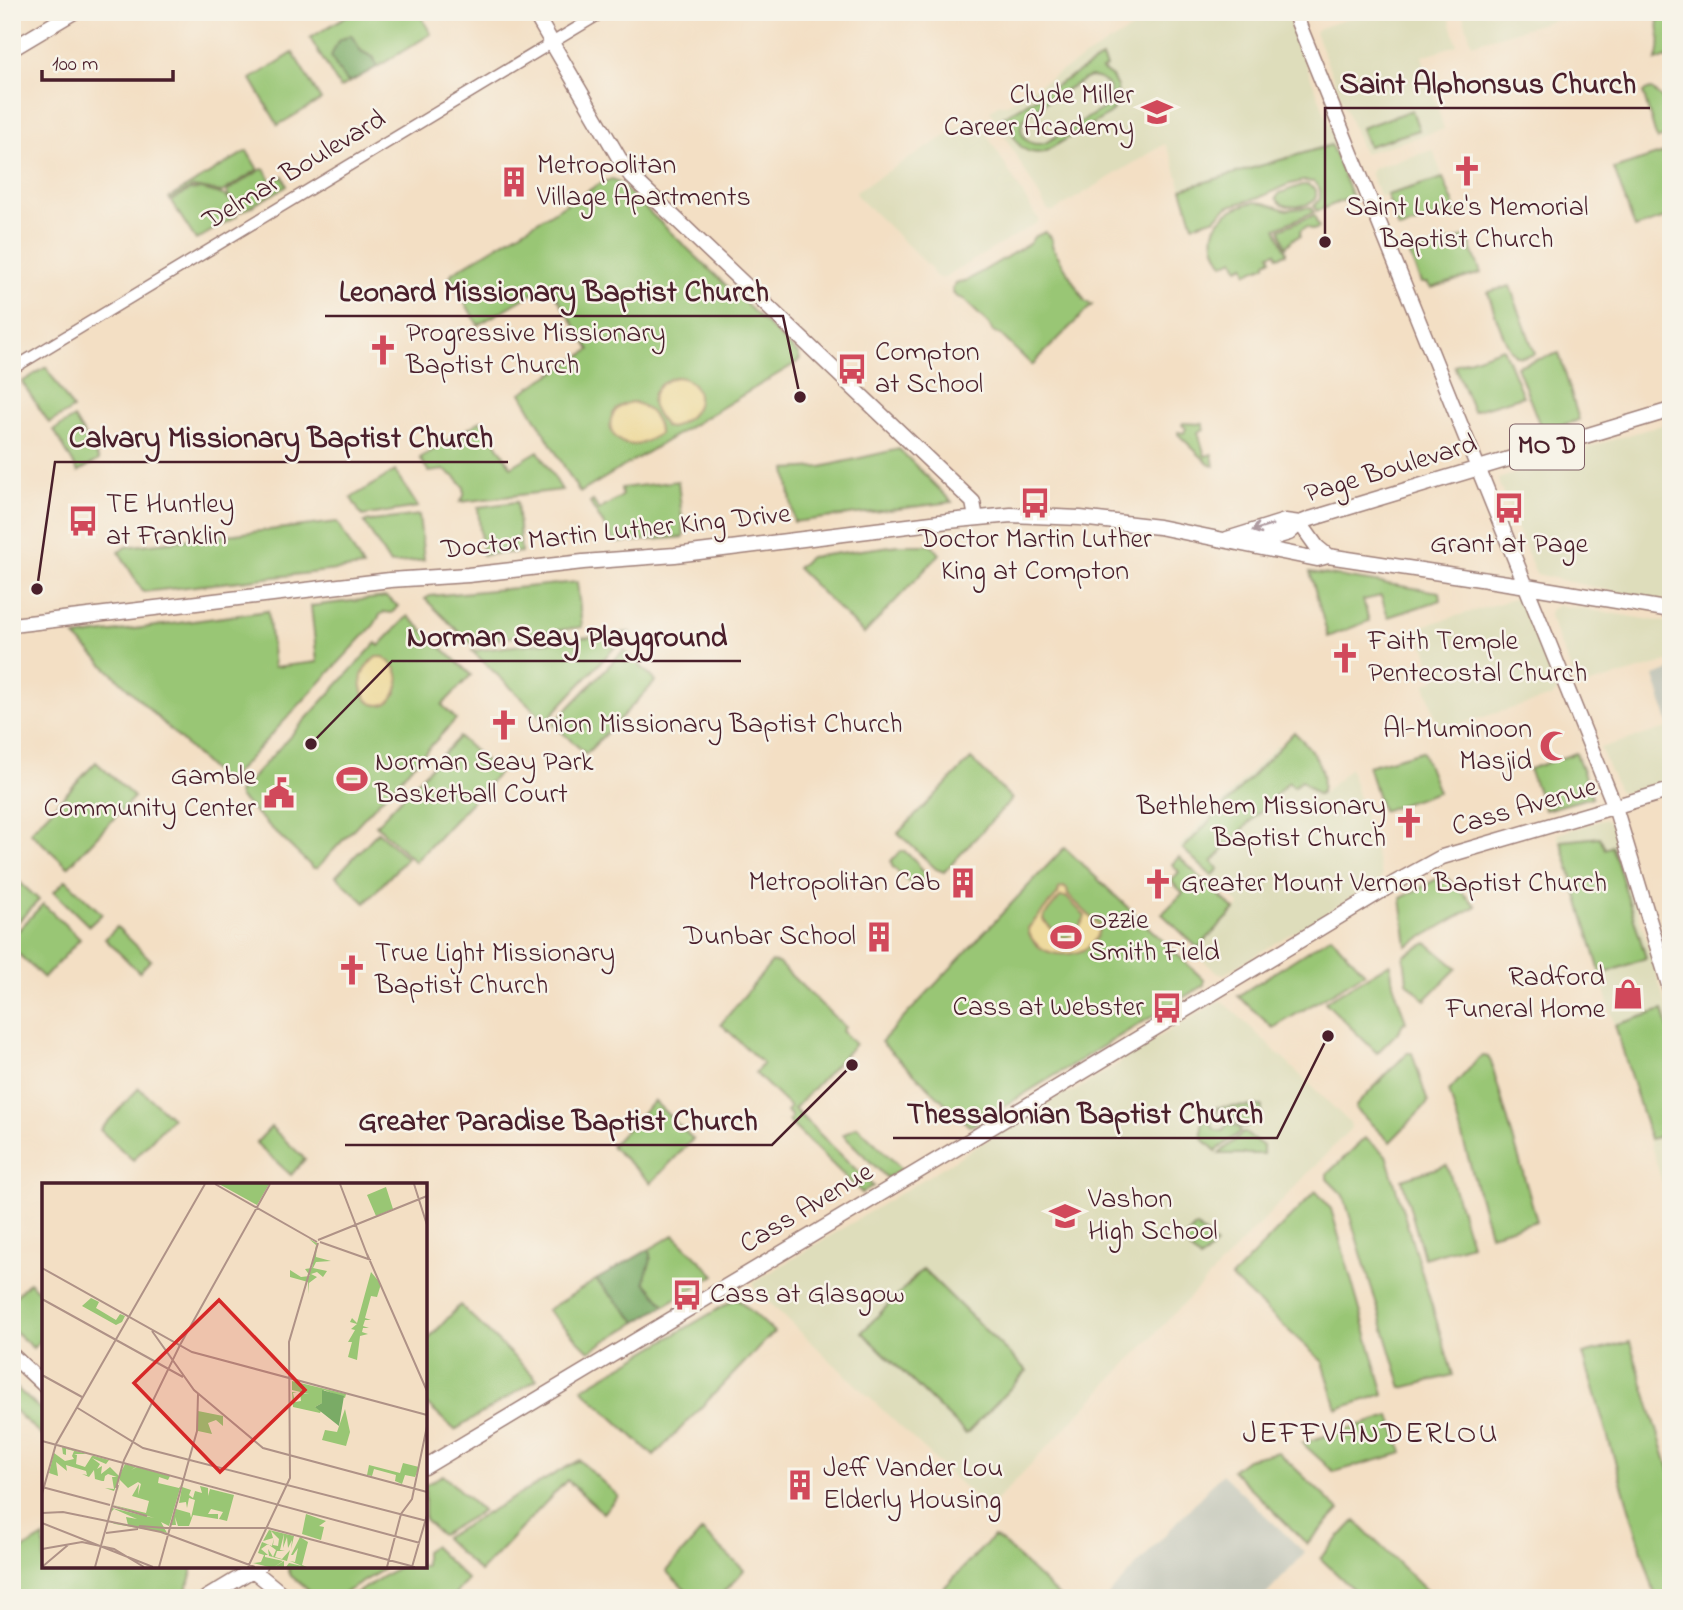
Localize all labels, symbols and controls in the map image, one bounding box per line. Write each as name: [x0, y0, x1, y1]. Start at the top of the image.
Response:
scale bar: [42, 38, 173, 82]
text: 100 m: [52, 50, 98, 80]
callout: Saint Alphonsus Church: [1325, 57, 1650, 108]
text: Saint Alphonsus Church: [1340, 64, 1636, 108]
place label: Clyde Miller Career Academy: [944, 76, 1134, 149]
school or university icon: Clyde Miller Career Academy: [1140, 95, 1174, 129]
street label: Delmar Boulevard: [195, 100, 395, 242]
place label: Metropolitan Village Apartments: [536, 146, 751, 219]
church icon: Saint Luke's Memorial Baptist Church: [1450, 154, 1484, 188]
building icon: Metropolitan Village Apartments: [497, 165, 531, 199]
place label: Saint Luke's Memorial Baptist Church: [1346, 188, 1589, 261]
callout: Leonard Missionary Baptist Church: [325, 265, 783, 316]
text: Leonard Missionary Baptist Church: [339, 272, 769, 316]
place label: Progressive Missionary Baptist Church: [405, 314, 666, 387]
church icon: Progressive Missionary Baptist Church: [366, 333, 400, 367]
place label: Compton at School: [875, 333, 983, 406]
bus stop icon: Compton at School: [835, 352, 869, 386]
callout: Calvary Missionary Baptist Church: [55, 411, 508, 462]
text: Calvary Missionary Baptist Church: [69, 418, 493, 462]
street label: Page Boulevard: [1300, 424, 1483, 516]
road number: MO D: [1510, 424, 1584, 470]
place label: TE Huntley at Franklin: [106, 485, 234, 558]
bus stop icon: Doctor Martin Luther King at Compton: [1018, 486, 1052, 520]
bus stop icon: Grant at Page: [1492, 491, 1526, 525]
street label: Doctor Martin Luther King Drive: [438, 494, 793, 572]
bus stop icon: TE Huntley at Franklin: [66, 504, 100, 538]
place label: Doctor Martin Luther King at Compton: [917, 520, 1152, 593]
one-way arrow: [1252, 523, 1274, 535]
place label: Grant at Page: [1430, 525, 1588, 566]
callout: Norman Seay Playground: [392, 610, 741, 661]
text: Norman Seay Playground: [407, 617, 727, 662]
place label: Faith Temple Pentecostal Church: [1367, 622, 1587, 695]
church icon: Faith Temple Pentecostal Church: [1328, 641, 1362, 675]
place label: Union Missionary Baptist Church: [527, 705, 903, 746]
church icon: Union Missionary Baptist Church: [487, 708, 521, 742]
place label: Al-Muminoon Masjid: [1383, 710, 1532, 783]
mosque icon: Al-Muminoon Masjid: [1538, 729, 1572, 763]
place label: Norman Seay Park Basketball Court: [374, 743, 594, 816]
place label: Gamble Community Center: [44, 757, 256, 830]
sports icon: Norman Seay Park Basketball Court: [335, 762, 369, 796]
street label: Cass Avenue: [1447, 768, 1603, 848]
public building icon: Gamble Community Center: [262, 776, 296, 810]
place label: Bethlehem Missionary Baptist Church: [1136, 787, 1386, 860]
church icon: Bethlehem Missionary Baptist Church: [1392, 806, 1426, 840]
place label: Metropolitan Cab: [749, 863, 940, 904]
place label: Greater Mount Vernon Baptist Church: [1181, 864, 1607, 905]
building icon: Metropolitan Cab: [946, 866, 980, 900]
church icon: Greater Mount Vernon Baptist Church: [1141, 867, 1175, 901]
place label: Ozzie Smith Field: [1089, 901, 1220, 974]
place label: Dunbar School: [682, 917, 856, 958]
building icon: Dunbar School: [862, 920, 896, 954]
sports icon: Ozzie Smith Field: [1049, 920, 1083, 954]
place label: True Light Missionary Baptist Church: [374, 934, 615, 1007]
church icon: True Light Missionary Baptist Church: [335, 953, 369, 987]
place label: Radford Funeral Home: [1445, 958, 1605, 1031]
shop icon: Radford Funeral Home: [1611, 977, 1645, 1011]
place label: Cass at Webster: [953, 988, 1144, 1029]
bus stop icon: Cass at Webster: [1150, 991, 1184, 1025]
callout: Thessalonian Baptist Church: [893, 1087, 1277, 1138]
callout: Greater Paradise Baptist Church: [345, 1094, 772, 1145]
text: Thessalonian Baptist Church: [907, 1094, 1263, 1138]
text: Greater Paradise Baptist Church: [358, 1101, 758, 1145]
street label: Cass Avenue: [732, 1153, 882, 1265]
place label: Vashon High School: [1087, 1180, 1218, 1253]
inset map: [42, 1183, 427, 1568]
school or university icon: Vashon High School: [1048, 1199, 1082, 1233]
place label: Cass at Glasgow: [710, 1275, 905, 1316]
bus stop icon: Cass at Glasgow: [670, 1278, 704, 1312]
district label: JEFFVANDERLOU: [1242, 1413, 1500, 1457]
place label: Jeff Vander Lou Elderly Housing: [823, 1449, 1003, 1522]
building icon: Jeff Vander Lou Elderly Housing: [783, 1468, 817, 1502]

